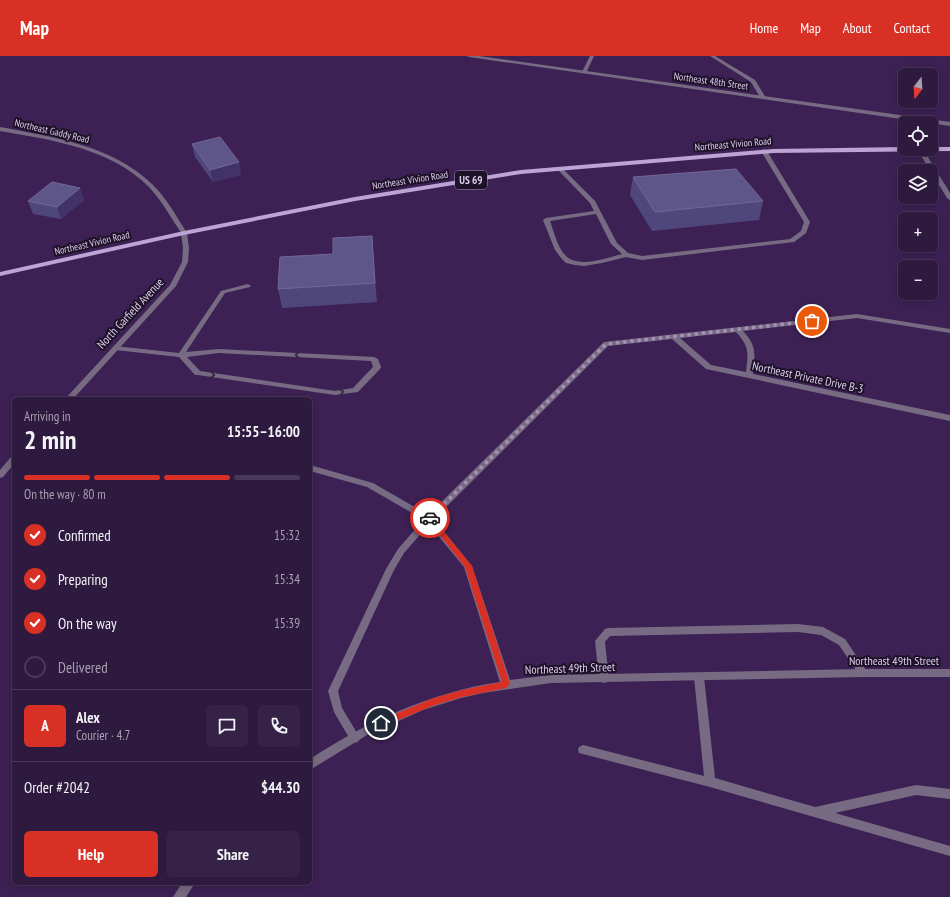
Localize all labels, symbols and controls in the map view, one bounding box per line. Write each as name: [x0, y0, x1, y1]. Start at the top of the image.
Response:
text: Map: [20, 16, 49, 40]
text: Home: [750, 19, 778, 37]
text: Map: [800, 19, 821, 37]
text: About: [843, 19, 872, 37]
text: Contact: [894, 19, 930, 37]
north arrow: [898, 68, 938, 108]
map controls: [898, 68, 938, 300]
street label: Northeast 48th Street: [673, 69, 749, 93]
street label: Northeast Gaddy Road: [13, 116, 91, 146]
button: locate: [898, 116, 938, 156]
street label: Northeast Vivion Road: [694, 134, 772, 154]
button: layers: [898, 164, 938, 204]
street label: Northeast Vivion Road: [371, 168, 449, 192]
road number: US 69: [455, 171, 487, 189]
button: +: [898, 212, 938, 252]
street label: Northeast Vivion Road: [53, 228, 131, 258]
button: −: [898, 260, 938, 300]
street label: North Garfield Avenue: [93, 275, 167, 351]
pin: [795, 304, 829, 338]
icon: bag: [801, 310, 823, 332]
one-way arrow: [295, 351, 301, 359]
street label: Northeast Private Drive B-3: [751, 358, 865, 396]
one-way arrow: [209, 370, 215, 379]
one-way arrow: [338, 388, 344, 397]
text: Arriving in: [24, 408, 71, 425]
text: 15:55–16:00: [227, 422, 300, 441]
text: 2 min: [24, 423, 77, 456]
text: On the way · 80 m: [24, 486, 106, 503]
courier: [410, 498, 450, 538]
icon: car: [419, 507, 441, 529]
icon: check: [24, 524, 46, 546]
text: Confirmed: [58, 526, 111, 545]
text: 15:32: [274, 527, 300, 544]
icon: check: [24, 568, 46, 590]
text: Preparing: [58, 570, 108, 589]
text: 15:34: [274, 571, 300, 588]
icon: check: [24, 612, 46, 634]
text: On the way: [58, 614, 117, 633]
text: 15:39: [274, 615, 300, 632]
street label: Northeast 49th Street: [849, 653, 940, 668]
text: Delivered: [58, 658, 108, 677]
street label: Northeast 49th Street: [525, 659, 616, 677]
button: chat: [206, 705, 248, 747]
button: phone: [258, 705, 300, 747]
pin: [364, 706, 398, 740]
text: Alex: [76, 708, 100, 727]
icon: home: [370, 712, 392, 734]
text: A: [41, 716, 49, 735]
text: Courier · 4.7: [76, 727, 130, 744]
text: Order #2042: [24, 778, 90, 797]
text: $44.30: [261, 778, 300, 797]
button: Help: [24, 831, 158, 877]
button: Share: [166, 831, 300, 877]

